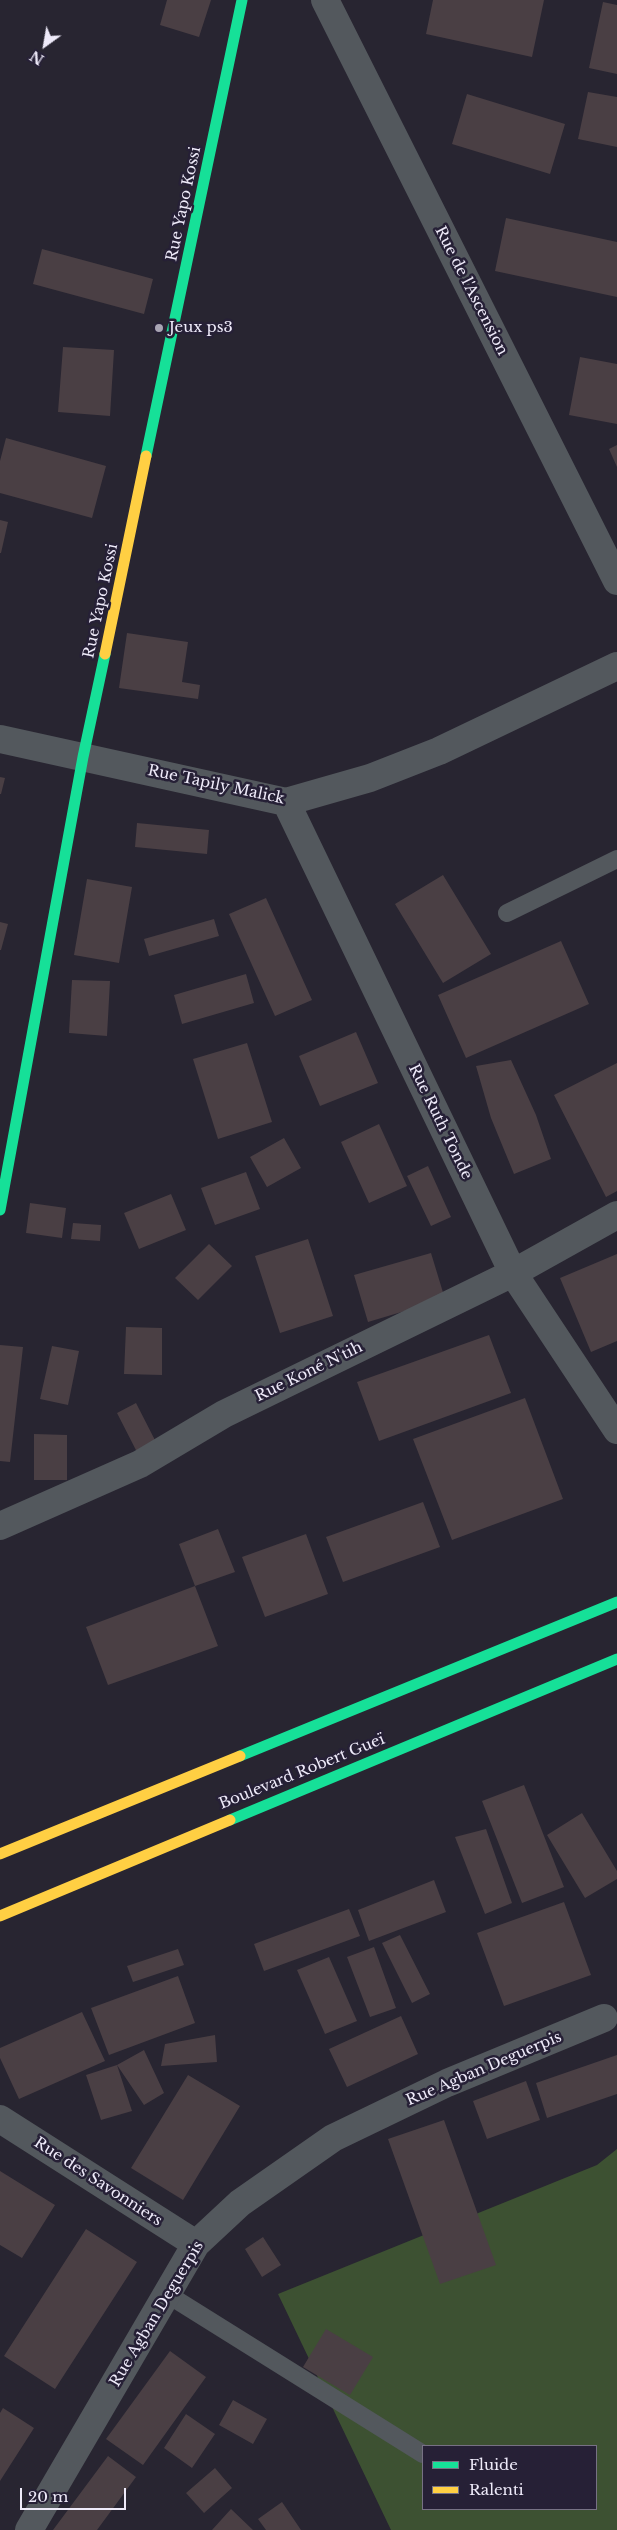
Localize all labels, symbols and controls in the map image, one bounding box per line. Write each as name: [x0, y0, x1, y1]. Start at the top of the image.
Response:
north arrow: [20, 20, 70, 70]
text: N: [27, 47, 47, 69]
street label: Rue Yapo Kossi: [163, 145, 205, 263]
street label: Rue de l'Ascension: [431, 224, 511, 358]
place label: Jeux ps3: [169, 319, 233, 337]
marker: Jeux ps3: [153, 322, 165, 334]
street label: Rue Yapo Kossi: [80, 542, 122, 660]
street label: Rue Tapily Malick: [146, 762, 286, 808]
street label: Rue Ruth Tonde: [404, 1061, 476, 1183]
street label: Rue Koné N'tih: [253, 1338, 365, 1406]
street label: Boulevard Robert Gueï: [216, 1730, 388, 1814]
street label: Rue Agban Deguerpis: [404, 2028, 564, 2110]
street label: Rue des Savonniers: [31, 2134, 165, 2230]
street label: Rue Agban Deguerpis: [106, 2238, 208, 2390]
legend: [422, 2445, 597, 2510]
text: Fluide: [469, 2455, 518, 2474]
scale bar: [22, 2478, 129, 2510]
text: Ralenti: [469, 2480, 524, 2499]
text: 20 m: [28, 2487, 68, 2506]

